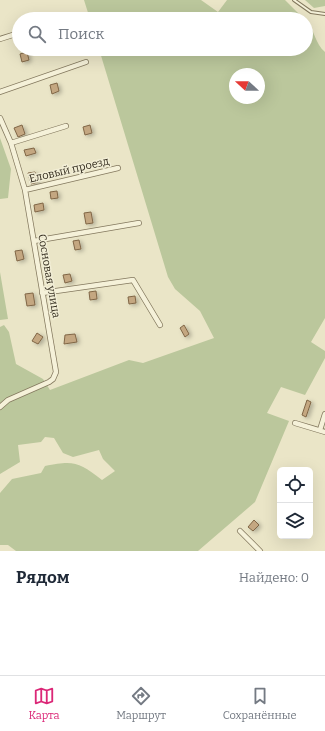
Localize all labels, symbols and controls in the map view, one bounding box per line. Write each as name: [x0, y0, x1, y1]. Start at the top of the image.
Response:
search box: [12, 12, 313, 56]
icon: search: [26, 23, 48, 45]
text: Поиск: [58, 25, 104, 43]
north arrow: [229, 68, 265, 104]
street label: Еловый проезд: [28, 154, 111, 186]
street label: Сосновая улица: [35, 233, 63, 319]
map controls: [277, 467, 313, 539]
button: locate: [277, 467, 313, 503]
button: layers: [277, 503, 313, 539]
text: Рядом: [16, 567, 69, 588]
text: Найдено: 0: [239, 570, 309, 585]
tab: Карта: [28, 685, 59, 722]
tab: Маршрут: [116, 685, 166, 722]
tab: Сохранённые: [223, 685, 297, 722]

